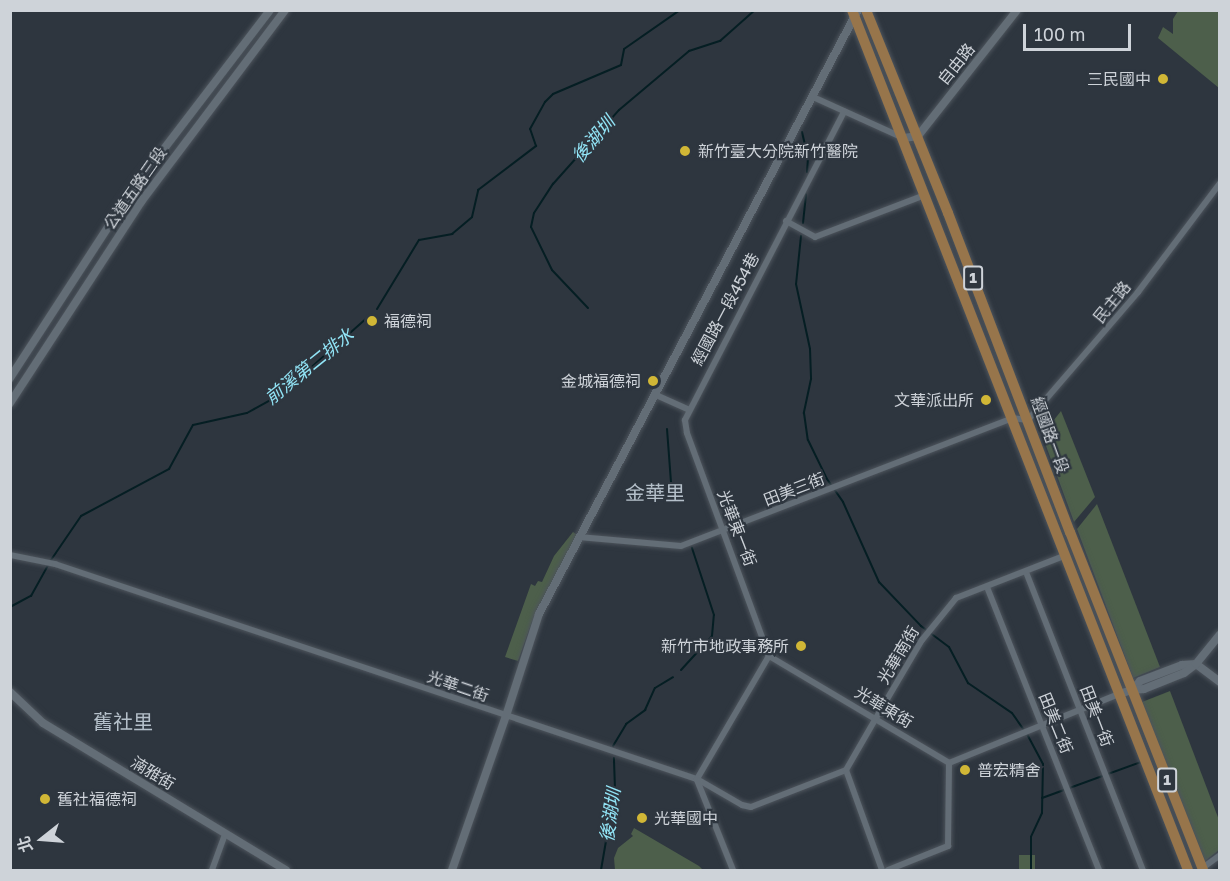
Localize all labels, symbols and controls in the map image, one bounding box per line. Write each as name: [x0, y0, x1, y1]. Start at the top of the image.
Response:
scale bar: [1026, 12, 1134, 50]
text: 100 m: [1034, 23, 1085, 45]
street label: 自由路: [933, 39, 979, 89]
place label: 三民國中: [1087, 69, 1151, 89]
marker: 三民國中: [1156, 72, 1170, 86]
water label: 後湖圳: [567, 112, 619, 166]
place label: 新竹臺大分院新竹醫院: [698, 141, 858, 161]
marker: 新竹臺大分院新竹醫院: [676, 142, 694, 160]
street label: 公道五路三段: [100, 143, 170, 233]
street label: 經國路一段454巷: [687, 249, 763, 369]
road number: 1: [962, 266, 984, 290]
street label: 民主路: [1089, 277, 1135, 327]
place label: 福德祠: [384, 311, 432, 331]
marker: 福德祠: [365, 314, 379, 328]
water label: 前溪第二排水: [260, 324, 358, 408]
place label: 金城福德祠: [561, 371, 641, 391]
marker: 金城福德祠: [646, 374, 660, 388]
place label: 文華派出所: [894, 390, 974, 410]
marker: 文華派出所: [979, 393, 993, 407]
street label: 經國路一段: [1027, 394, 1073, 476]
street label: 田美三街: [761, 469, 827, 509]
district label: 金華里: [625, 480, 685, 504]
street label: 光華東一街: [714, 487, 760, 569]
street label: 光華南街: [873, 623, 923, 687]
place label: 新竹市地政事務所: [661, 636, 789, 656]
marker: 新竹市地政事務所: [794, 639, 808, 653]
street label: 光華二街: [425, 667, 491, 705]
street label: 光華東街: [852, 682, 916, 732]
street label: 田美一街: [1077, 683, 1117, 749]
street label: 田美二街: [1035, 690, 1077, 756]
district label: 舊社里: [93, 709, 153, 733]
street label: 湳雅街: [127, 752, 179, 794]
place label: 普宏精舍: [977, 760, 1041, 780]
marker: 普宏精舍: [958, 763, 972, 777]
road number: 1: [1156, 768, 1178, 792]
water label: 後湖圳: [596, 787, 624, 843]
place label: 舊社福德祠: [57, 789, 137, 809]
marker: 舊社福德祠: [38, 792, 52, 806]
place label: 光華國中: [654, 808, 718, 828]
north arrow: [12, 809, 72, 869]
marker: 光華國中: [635, 811, 649, 825]
text: 北: [13, 834, 37, 855]

